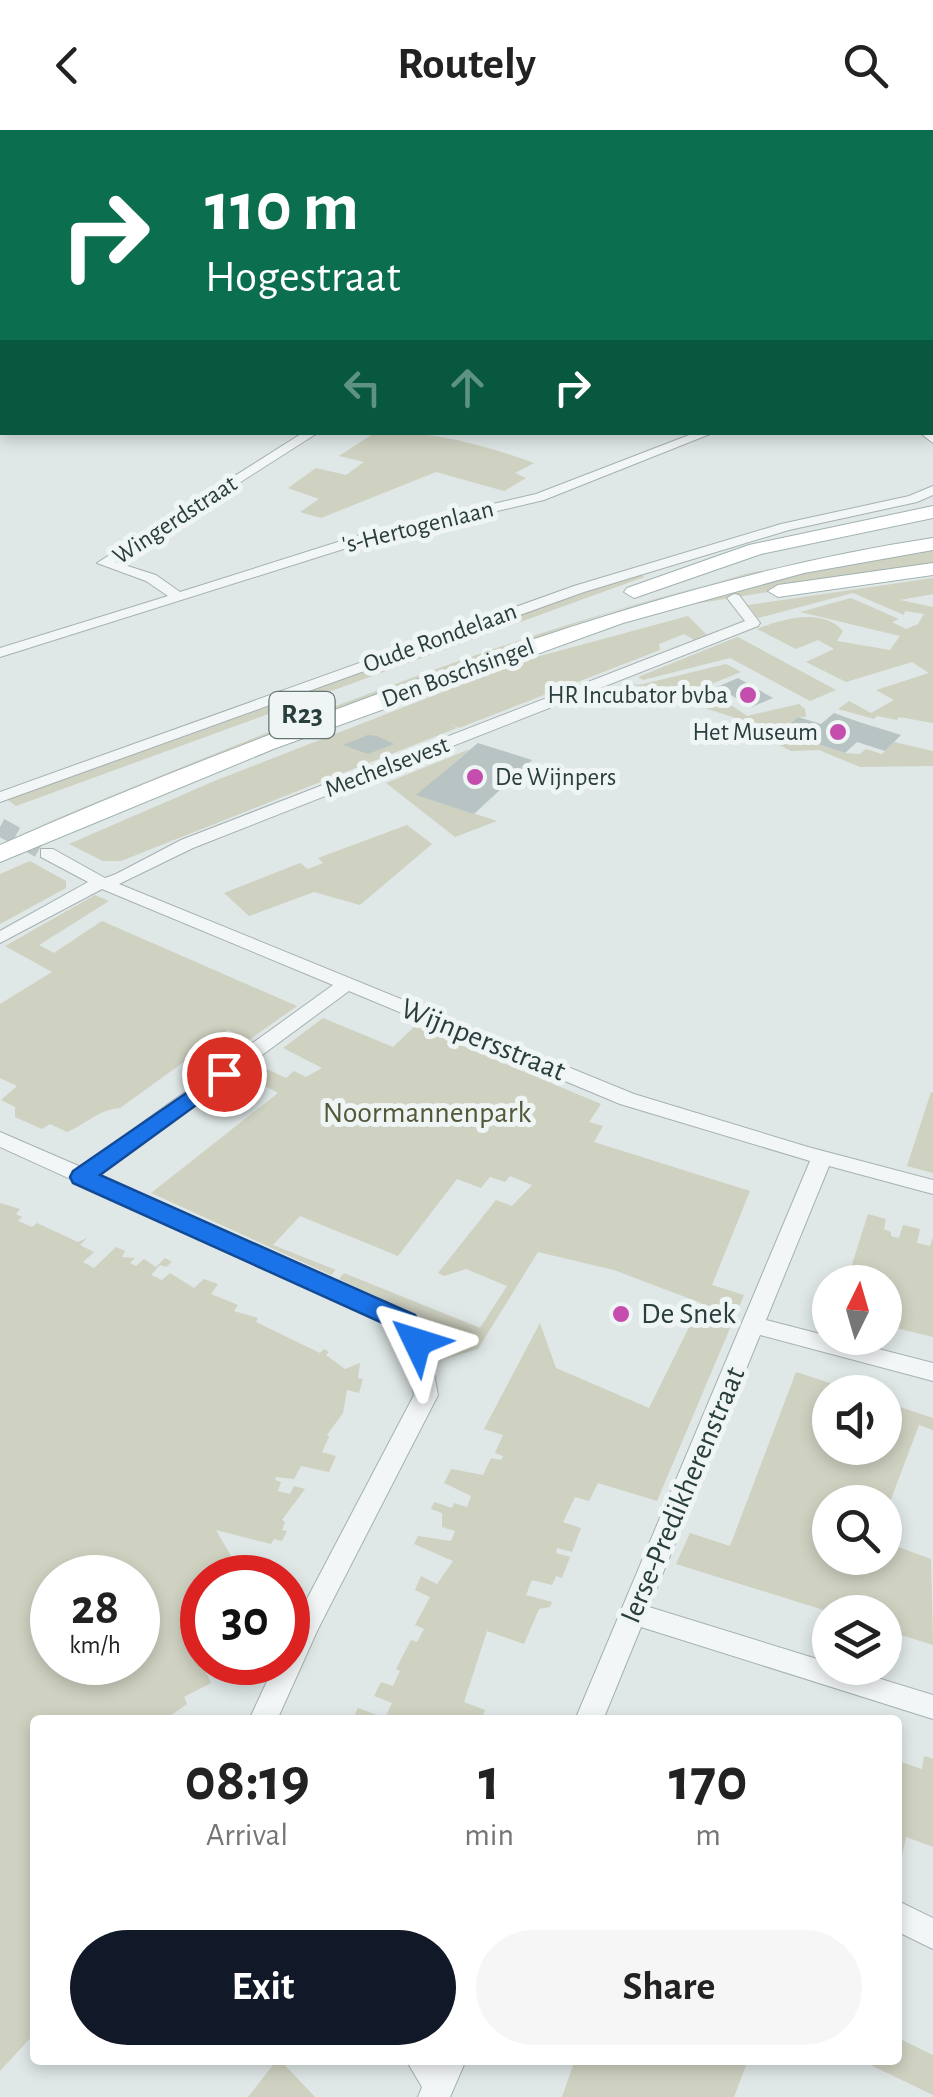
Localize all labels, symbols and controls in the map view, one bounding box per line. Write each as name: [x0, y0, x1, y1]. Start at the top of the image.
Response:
icon: back: [40, 38, 95, 93]
icon: search: [838, 38, 893, 93]
text: Routely: [397, 42, 536, 87]
icon: right: [40, 170, 170, 300]
text: 110 m: [205, 173, 359, 243]
text: Hogestraat: [205, 255, 401, 300]
icon: left: [335, 360, 390, 415]
icon: ahead: [440, 360, 495, 415]
icon: right: [545, 360, 600, 415]
street label: Wingerdstraat: [109, 471, 241, 569]
street label: 's-Hertogenlaan: [340, 496, 496, 558]
street label: Oude Rondelaan: [360, 599, 520, 677]
street label: Den Boschsingel: [378, 634, 538, 712]
place label: HR Incubator bvba: [547, 683, 728, 708]
marker: HR Incubator bvba: [737, 684, 759, 706]
road number: R23: [270, 692, 334, 738]
place label: Het Museum: [693, 720, 818, 745]
marker: Het Museum: [827, 721, 849, 743]
street label: Mechelsevest: [321, 732, 453, 802]
place label: De Wijnpers: [495, 765, 616, 790]
marker: De Wijnpers: [464, 766, 486, 788]
street label: Wijnpersstraat: [396, 993, 570, 1087]
pin: [182, 1032, 267, 1117]
icon: arrive: [197, 1047, 252, 1102]
park label: Noormannenpark: [323, 1098, 532, 1128]
north arrow: [812, 1265, 902, 1355]
map controls: [812, 1265, 902, 1685]
position arrow: [365, 1290, 469, 1394]
place label: De Snek: [641, 1299, 736, 1329]
marker: De Snek: [610, 1303, 632, 1325]
street label: Ierse-Predikherenstraat: [615, 1362, 751, 1627]
button: sound: [812, 1375, 902, 1465]
button: search: [812, 1485, 902, 1575]
speed limit sign: 30: [180, 1555, 310, 1685]
text: 28: [71, 1583, 119, 1633]
button: layers: [812, 1595, 902, 1685]
text: km/h: [69, 1633, 121, 1658]
text: 08:19: [185, 1751, 310, 1811]
text: 1: [478, 1751, 500, 1811]
text: 170: [669, 1751, 747, 1811]
text: Arrival: [206, 1819, 288, 1851]
text: min: [464, 1819, 514, 1851]
text: m: [695, 1819, 721, 1851]
button: Exit: [70, 1930, 456, 2045]
button: Share: [476, 1930, 862, 2045]

